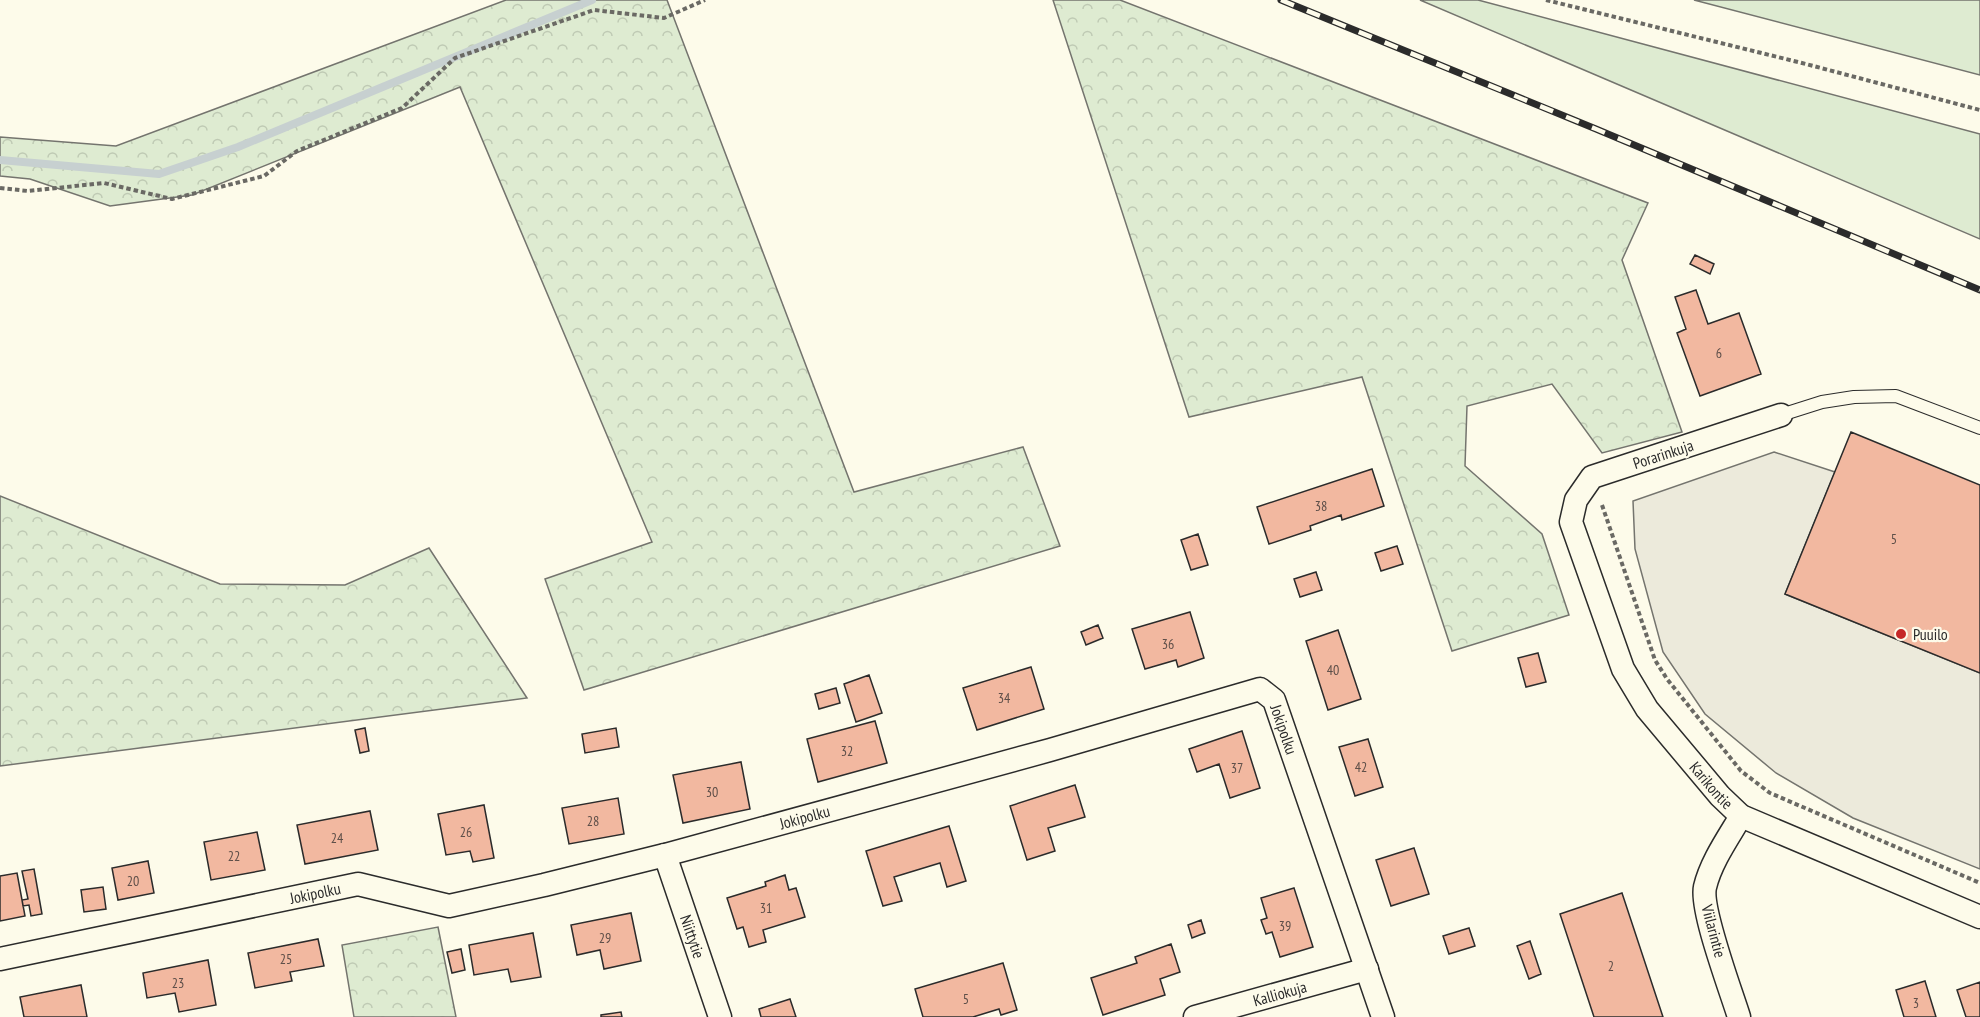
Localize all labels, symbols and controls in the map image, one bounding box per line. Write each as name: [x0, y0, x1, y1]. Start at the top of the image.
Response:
house number: 6: [1716, 344, 1722, 362]
street label: Porarinkuja: [1630, 435, 1696, 473]
house number: 38: [1315, 497, 1327, 515]
house number: 5: [1891, 530, 1897, 548]
place label: Puuilo: [1913, 624, 1948, 644]
marker: Puuilo: [1894, 627, 1908, 641]
house number: 36: [1162, 635, 1174, 653]
house number: 40: [1327, 661, 1339, 679]
house number: 34: [998, 689, 1011, 707]
street label: Jokipolku: [1266, 701, 1302, 757]
house number: 32: [841, 742, 853, 760]
house number: 42: [1355, 758, 1367, 776]
street label: Karikontie: [1685, 758, 1737, 813]
house number: 37: [1231, 759, 1243, 777]
house number: 30: [706, 783, 718, 801]
street label: Jokipolku: [776, 801, 832, 834]
house number: 28: [587, 812, 599, 830]
house number: 26: [460, 823, 472, 841]
house number: 24: [331, 829, 344, 847]
house number: 22: [228, 847, 240, 865]
house number: 20: [127, 872, 139, 890]
street label: Jokipolku: [287, 878, 342, 908]
house number: 31: [760, 899, 772, 917]
street label: Viilarintie: [1697, 901, 1731, 960]
street label: Niittytie: [676, 912, 709, 961]
house number: 39: [1279, 917, 1291, 935]
house number: 29: [599, 929, 611, 947]
house number: 25: [280, 950, 292, 968]
house number: 2: [1608, 957, 1614, 975]
house number: 23: [172, 974, 184, 992]
street label: Kalliokuja: [1251, 976, 1309, 1010]
house number: 5: [963, 990, 969, 1008]
house number: 3: [1913, 994, 1919, 1012]

